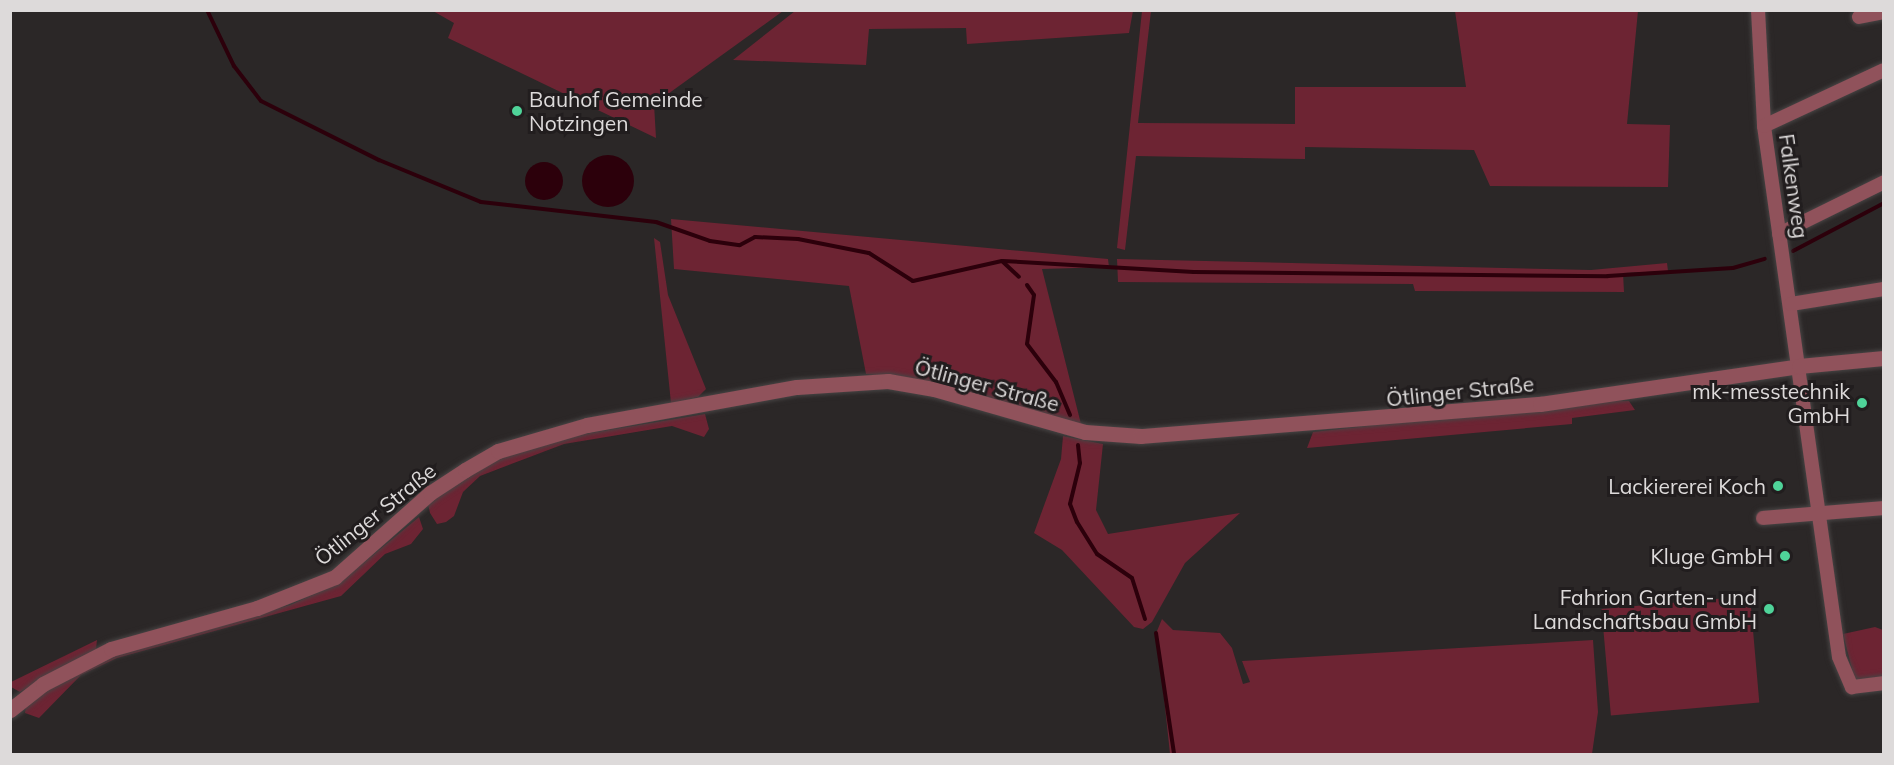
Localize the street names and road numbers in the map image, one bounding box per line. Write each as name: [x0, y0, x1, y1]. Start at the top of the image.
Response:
street label: Falkenweg: [1774, 132, 1814, 240]
street label: Ötlinger Straße: [912, 354, 1062, 416]
street label: Ötlinger Straße: [1385, 371, 1535, 411]
street label: Ötlinger Straße: [309, 458, 441, 570]

